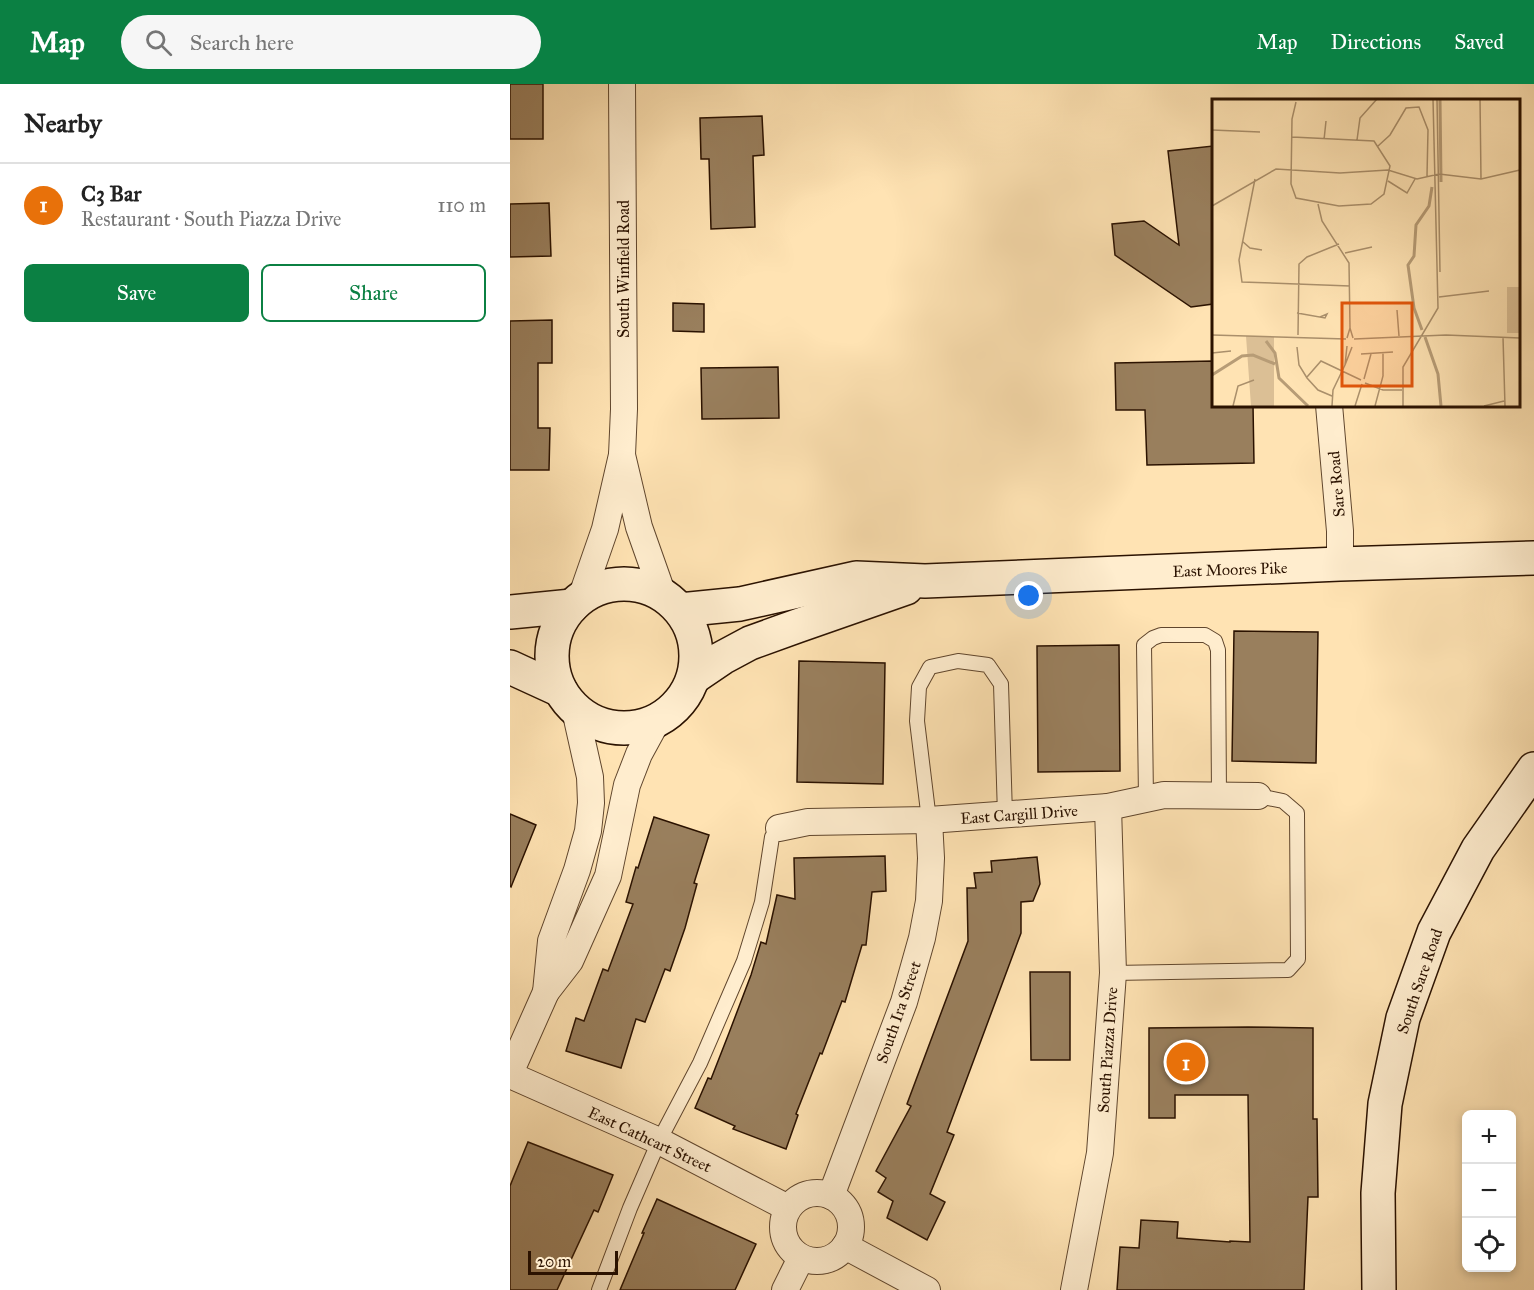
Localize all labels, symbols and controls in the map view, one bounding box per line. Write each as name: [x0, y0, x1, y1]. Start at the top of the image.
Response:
search box: [121, 15, 541, 69]
text: Map: [30, 25, 85, 60]
icon: search: [142, 26, 175, 59]
text: Search here: [190, 29, 294, 56]
text: Map: [1257, 29, 1298, 55]
text: Directions: [1331, 29, 1421, 55]
text: Saved: [1454, 29, 1504, 55]
inset map: [1212, 99, 1519, 406]
text: Nearby: [24, 107, 102, 139]
text: C3 Bar: [81, 180, 142, 207]
text: 1: [40, 193, 47, 217]
text: 110 m: [438, 193, 486, 217]
street label: South Winfield Road: [614, 200, 633, 338]
text: Restaurant · South Piazza Drive: [81, 207, 341, 231]
button: Save: [24, 264, 249, 322]
button: Share: [261, 264, 486, 322]
street label: Sare Road: [1324, 450, 1349, 518]
street label: East Moores Pike: [1172, 558, 1288, 581]
your location: [1014, 581, 1043, 610]
street label: East Cargill Drive: [960, 801, 1079, 829]
street label: South Sare Road: [1393, 926, 1446, 1036]
street label: South Ira Street: [872, 958, 925, 1066]
street label: South Piazza Drive: [1094, 986, 1121, 1114]
pin: 1: [1166, 1040, 1206, 1084]
street label: East Cathcart Street: [585, 1103, 715, 1176]
map controls: [1462, 1110, 1516, 1272]
button: +: [1462, 1110, 1516, 1164]
button: −: [1462, 1164, 1516, 1218]
button: locate: [1462, 1218, 1516, 1272]
scale bar: [528, 1248, 618, 1276]
text: 20 m: [537, 1252, 571, 1271]

